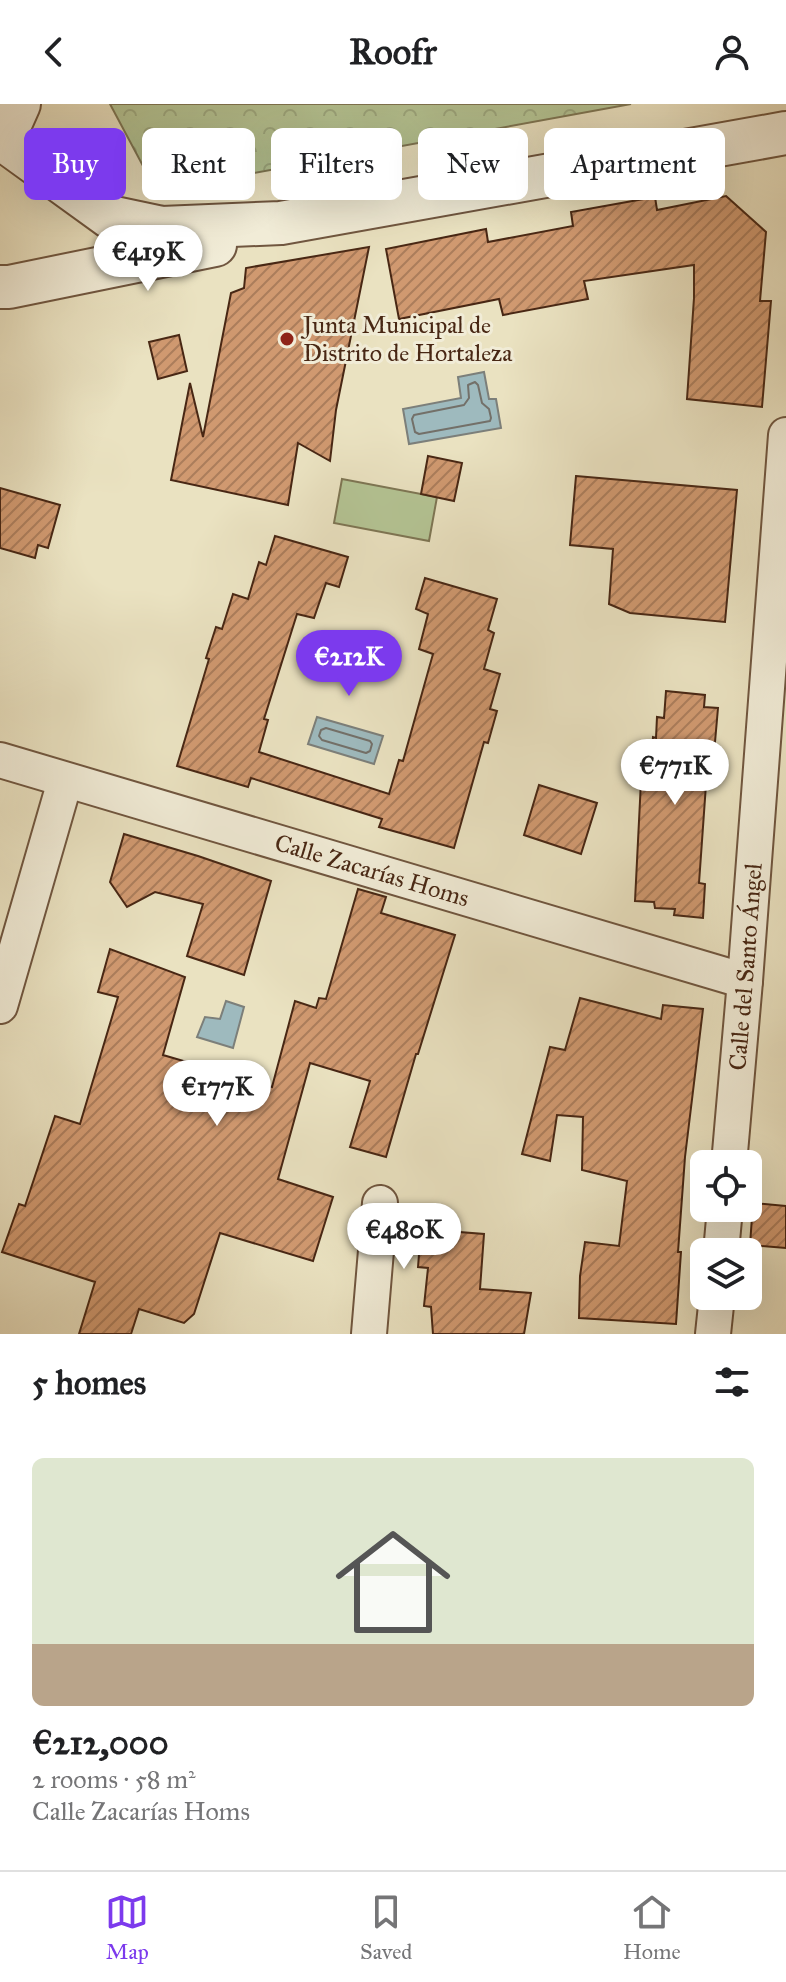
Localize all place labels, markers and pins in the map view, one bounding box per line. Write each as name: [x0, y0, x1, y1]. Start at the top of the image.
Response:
pin: €419K: [92, 225, 204, 293]
place label: Junta Municipal de Distrito de Hortaleza: [300, 310, 513, 368]
marker: Junta Municipal de Distrito de Hortaleza: [278, 330, 296, 348]
pin: €212K: [293, 630, 405, 698]
pin: €771K: [619, 739, 731, 807]
pin: €177K: [161, 1060, 273, 1128]
pin: €480K: [348, 1203, 460, 1271]

